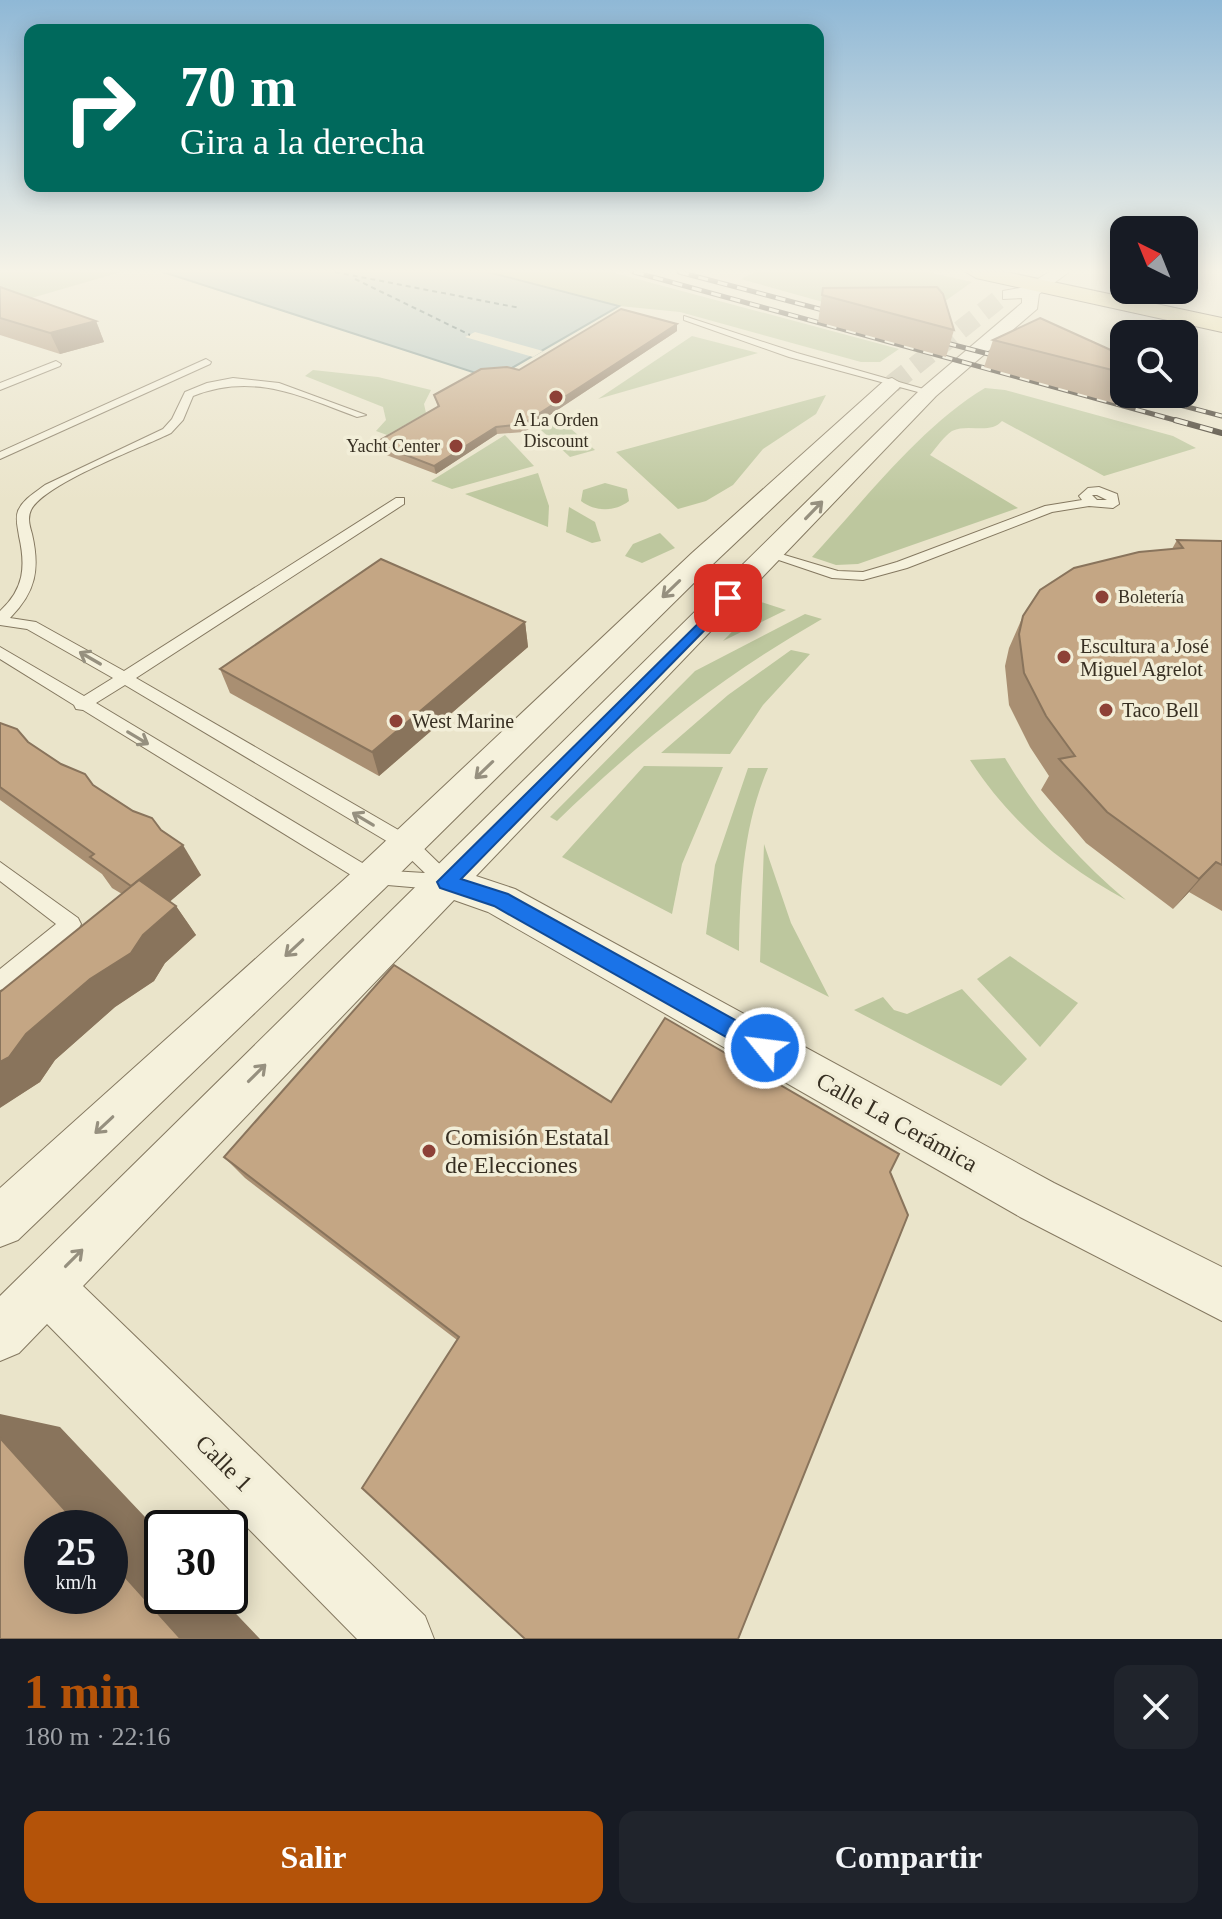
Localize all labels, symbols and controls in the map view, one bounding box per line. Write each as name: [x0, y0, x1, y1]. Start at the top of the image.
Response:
icon: right: [48, 56, 152, 160]
text: 70 m: [180, 56, 297, 118]
text: Gira a la derecha: [180, 122, 425, 162]
north arrow: [1110, 216, 1198, 304]
map controls: [1110, 216, 1198, 408]
button: search: [1110, 320, 1198, 408]
marker: A La Orden Discount: [547, 388, 565, 406]
place label: A La Orden Discount: [514, 410, 598, 451]
place label: Yacht Center: [346, 436, 440, 456]
marker: Yacht Center: [447, 437, 465, 455]
one-way arrow: [804, 501, 823, 520]
pin: [694, 564, 762, 632]
icon: arrive: [706, 576, 750, 620]
one-way arrow: [661, 580, 681, 599]
place label: Boletería: [1118, 587, 1184, 607]
marker: Boletería: [1093, 588, 1111, 606]
place label: Escultura a José Miguel Agrelot: [1080, 635, 1209, 681]
marker: Escultura a José Miguel Agrelot: [1055, 648, 1073, 666]
one-way arrow: [79, 650, 103, 665]
place label: Taco Bell: [1122, 699, 1199, 721]
marker: Taco Bell: [1097, 701, 1115, 719]
place label: West Marine: [412, 710, 514, 732]
marker: West Marine: [387, 712, 405, 730]
one-way arrow: [126, 730, 149, 746]
one-way arrow: [475, 760, 494, 779]
one-way arrow: [352, 810, 375, 826]
one-way arrow: [284, 938, 304, 957]
position arrow: [723, 1006, 807, 1090]
one-way arrow: [247, 1064, 266, 1083]
street label: Calle La Cerámica: [812, 1067, 982, 1177]
one-way arrow: [94, 1116, 114, 1135]
place label: Comisión Estatal de Elecciones: [445, 1124, 610, 1178]
marker: Comisión Estatal de Elecciones: [420, 1142, 438, 1160]
one-way arrow: [64, 1249, 83, 1268]
street label: Calle 1: [191, 1430, 257, 1496]
speed limit sign: 30: [144, 1510, 248, 1614]
text: 25: [56, 1529, 96, 1574]
text: km/h: [55, 1571, 97, 1593]
text: 1 min: [24, 1665, 140, 1718]
button: close: [1114, 1665, 1198, 1749]
text: 180 m · 22:16: [24, 1722, 171, 1751]
button: Salir: [24, 1811, 603, 1903]
button: Compartir: [619, 1811, 1198, 1903]

